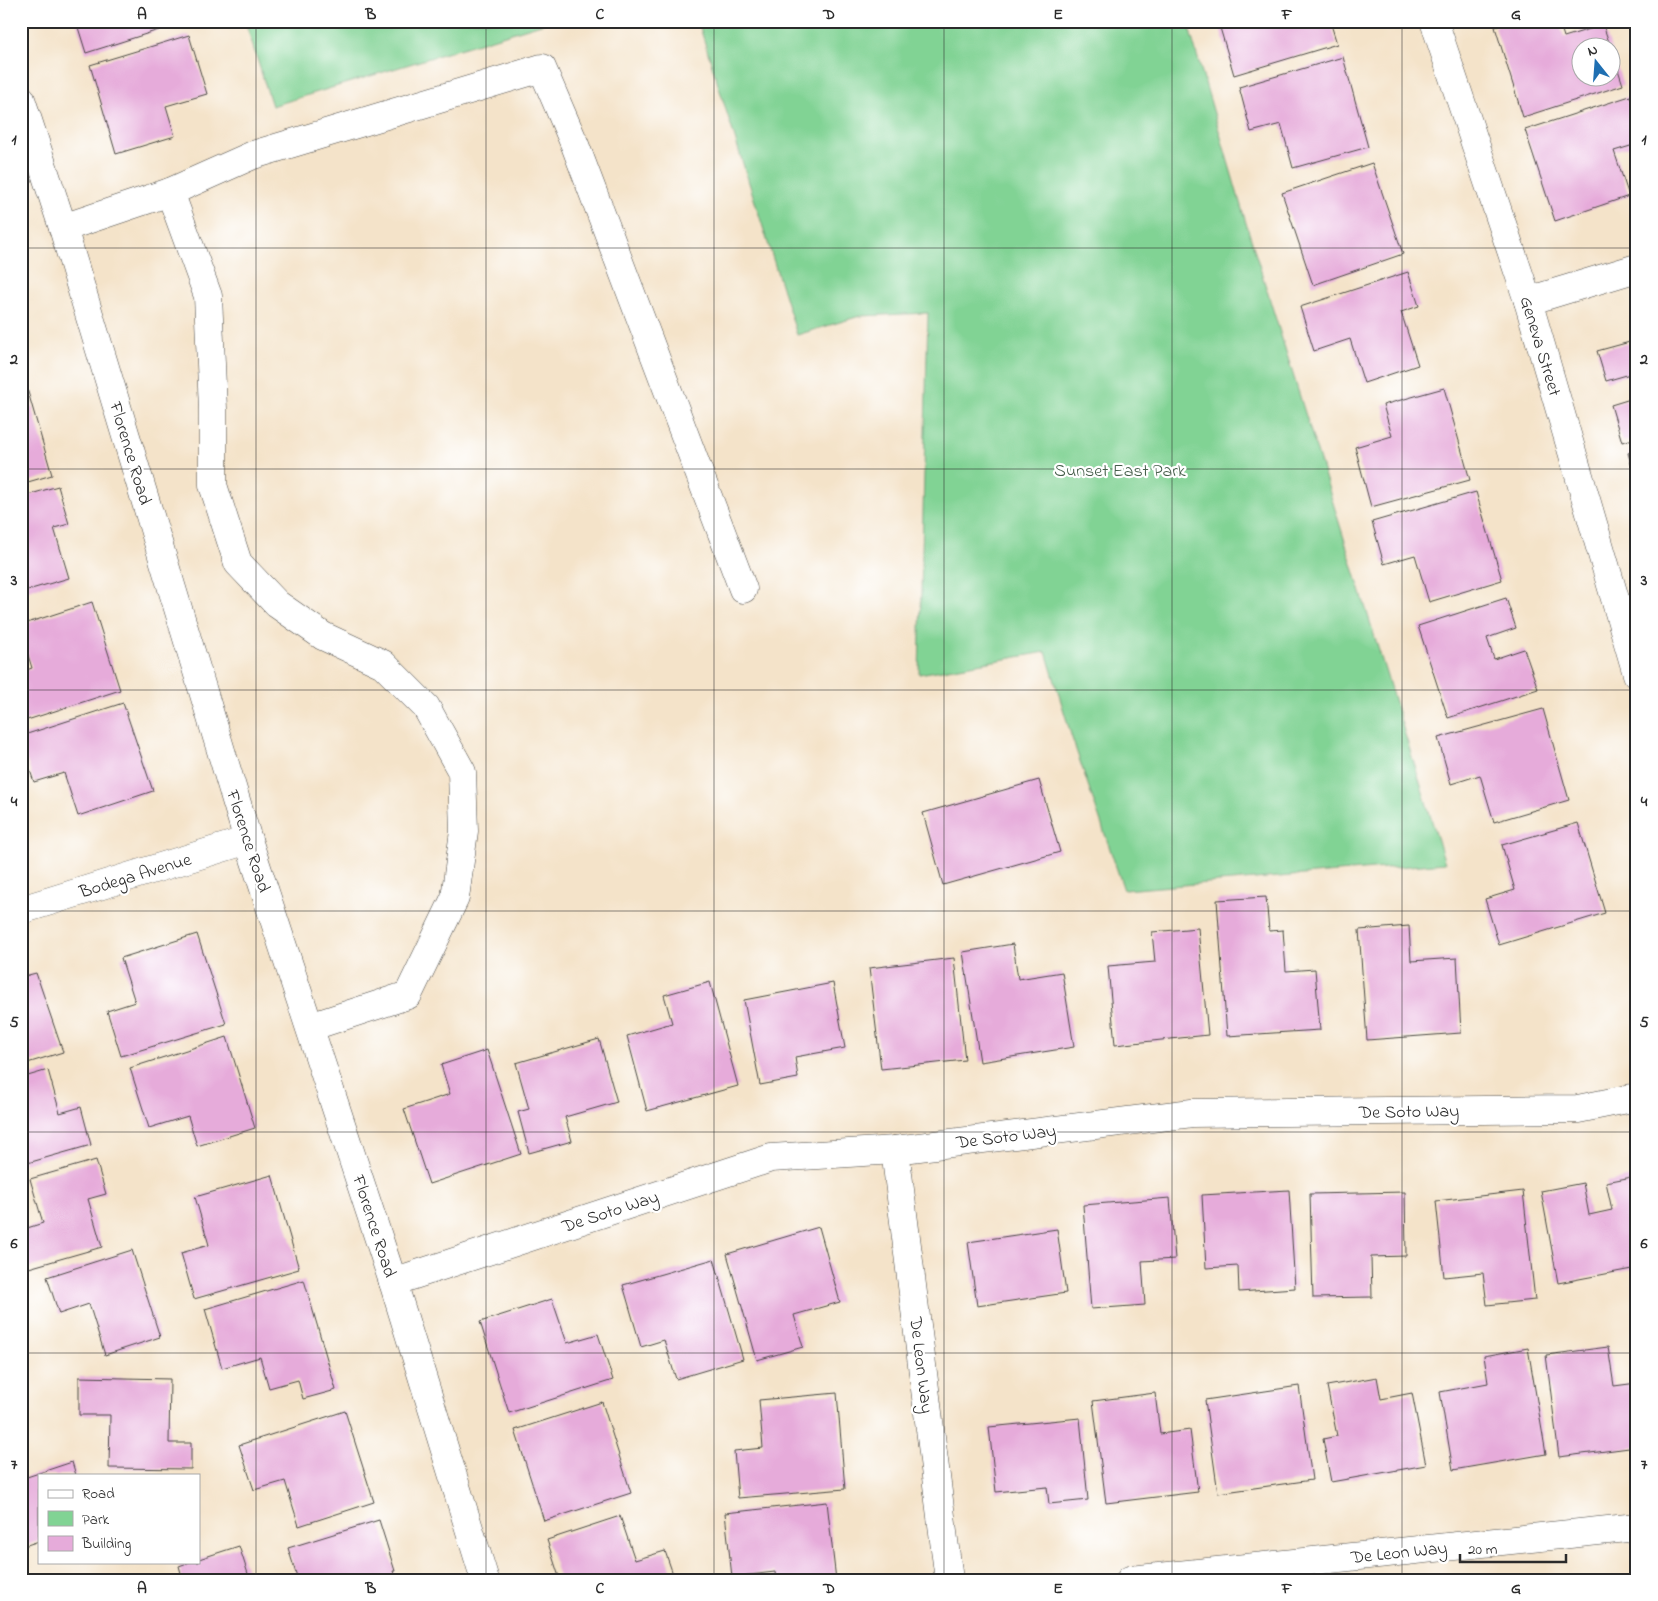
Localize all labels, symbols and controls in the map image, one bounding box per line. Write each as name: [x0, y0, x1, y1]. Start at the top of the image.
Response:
text: A: [137, 3, 147, 27]
text: B: [365, 3, 377, 27]
text: C: [596, 3, 605, 27]
text: D: [822, 3, 835, 27]
text: E: [1053, 3, 1063, 27]
text: F: [1281, 3, 1293, 27]
text: G: [1511, 3, 1521, 27]
north arrow: [1570, 38, 1620, 88]
text: N: [1585, 40, 1600, 62]
text: 1: [11, 128, 17, 152]
text: 1: [1641, 128, 1647, 152]
street label: Geneva Street: [1512, 294, 1567, 400]
text: 2: [9, 348, 18, 372]
text: 2: [1639, 348, 1648, 372]
street label: Florence Road: [101, 398, 157, 508]
park label: Sunset East Park: [1054, 459, 1186, 485]
text: 3: [10, 569, 18, 593]
text: 3: [1640, 569, 1648, 593]
street label: Florence Road: [218, 786, 276, 896]
text: 4: [10, 790, 18, 814]
text: 4: [1640, 790, 1648, 814]
street label: Bodega Avenue: [75, 847, 196, 908]
text: 5: [9, 1011, 19, 1035]
text: 5: [1639, 1011, 1649, 1035]
street label: De Soto Way: [1358, 1099, 1459, 1127]
street label: De Soto Way: [954, 1119, 1058, 1157]
street label: Florence Road: [344, 1171, 402, 1281]
street label: De Soto Way: [558, 1185, 662, 1241]
text: 6: [9, 1232, 18, 1256]
text: 6: [1639, 1232, 1648, 1256]
street label: De Leon Way: [901, 1315, 939, 1415]
text: 7: [11, 1453, 18, 1477]
text: 7: [1641, 1453, 1648, 1477]
legend: [38, 1474, 200, 1564]
text: Road: [82, 1483, 115, 1505]
text: Park: [82, 1509, 110, 1531]
scale bar: [1460, 1531, 1567, 1563]
text: Building: [81, 1533, 131, 1556]
street label: De Leon Way: [1349, 1536, 1449, 1572]
text: 20 m: [1468, 1539, 1498, 1561]
text: A: [137, 1577, 147, 1601]
text: B: [365, 1577, 377, 1601]
text: C: [596, 1577, 605, 1601]
text: D: [822, 1577, 835, 1601]
text: E: [1053, 1577, 1063, 1601]
text: F: [1281, 1577, 1293, 1601]
text: G: [1511, 1577, 1521, 1601]

